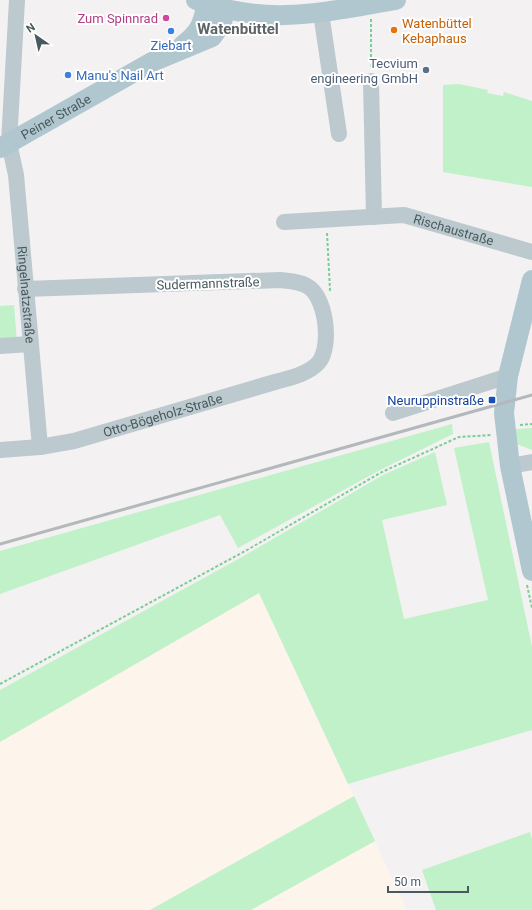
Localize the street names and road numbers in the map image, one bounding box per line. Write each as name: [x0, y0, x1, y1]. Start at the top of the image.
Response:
street label: Peiner Straße: [18, 91, 94, 143]
street label: Rischaustraße: [412, 211, 496, 249]
street label: Ringelnatzstraße: [14, 245, 38, 344]
street label: Sudermannstraße: [156, 274, 260, 293]
street label: Otto-Bögeholz-Straße: [101, 391, 224, 440]

